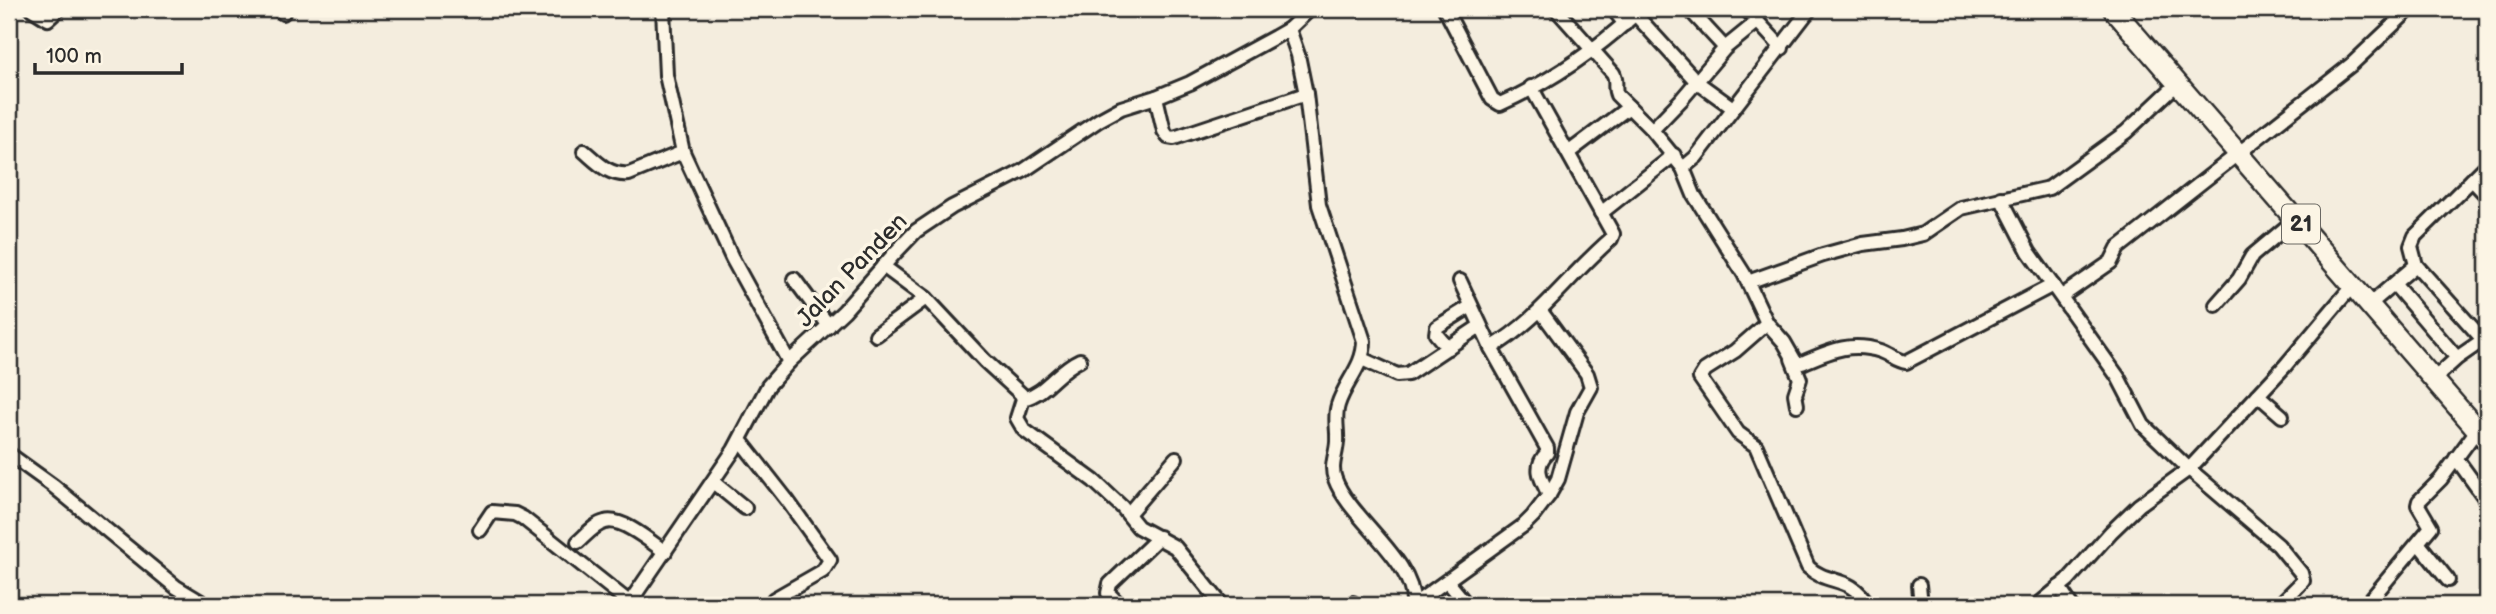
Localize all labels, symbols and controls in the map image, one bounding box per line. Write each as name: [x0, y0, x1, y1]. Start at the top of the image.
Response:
scale bar: [35, 32, 182, 76]
text: 100 m: [46, 44, 102, 69]
road number: 21: [2282, 204, 2320, 244]
street label: Jalan Panden: [790, 207, 914, 333]

